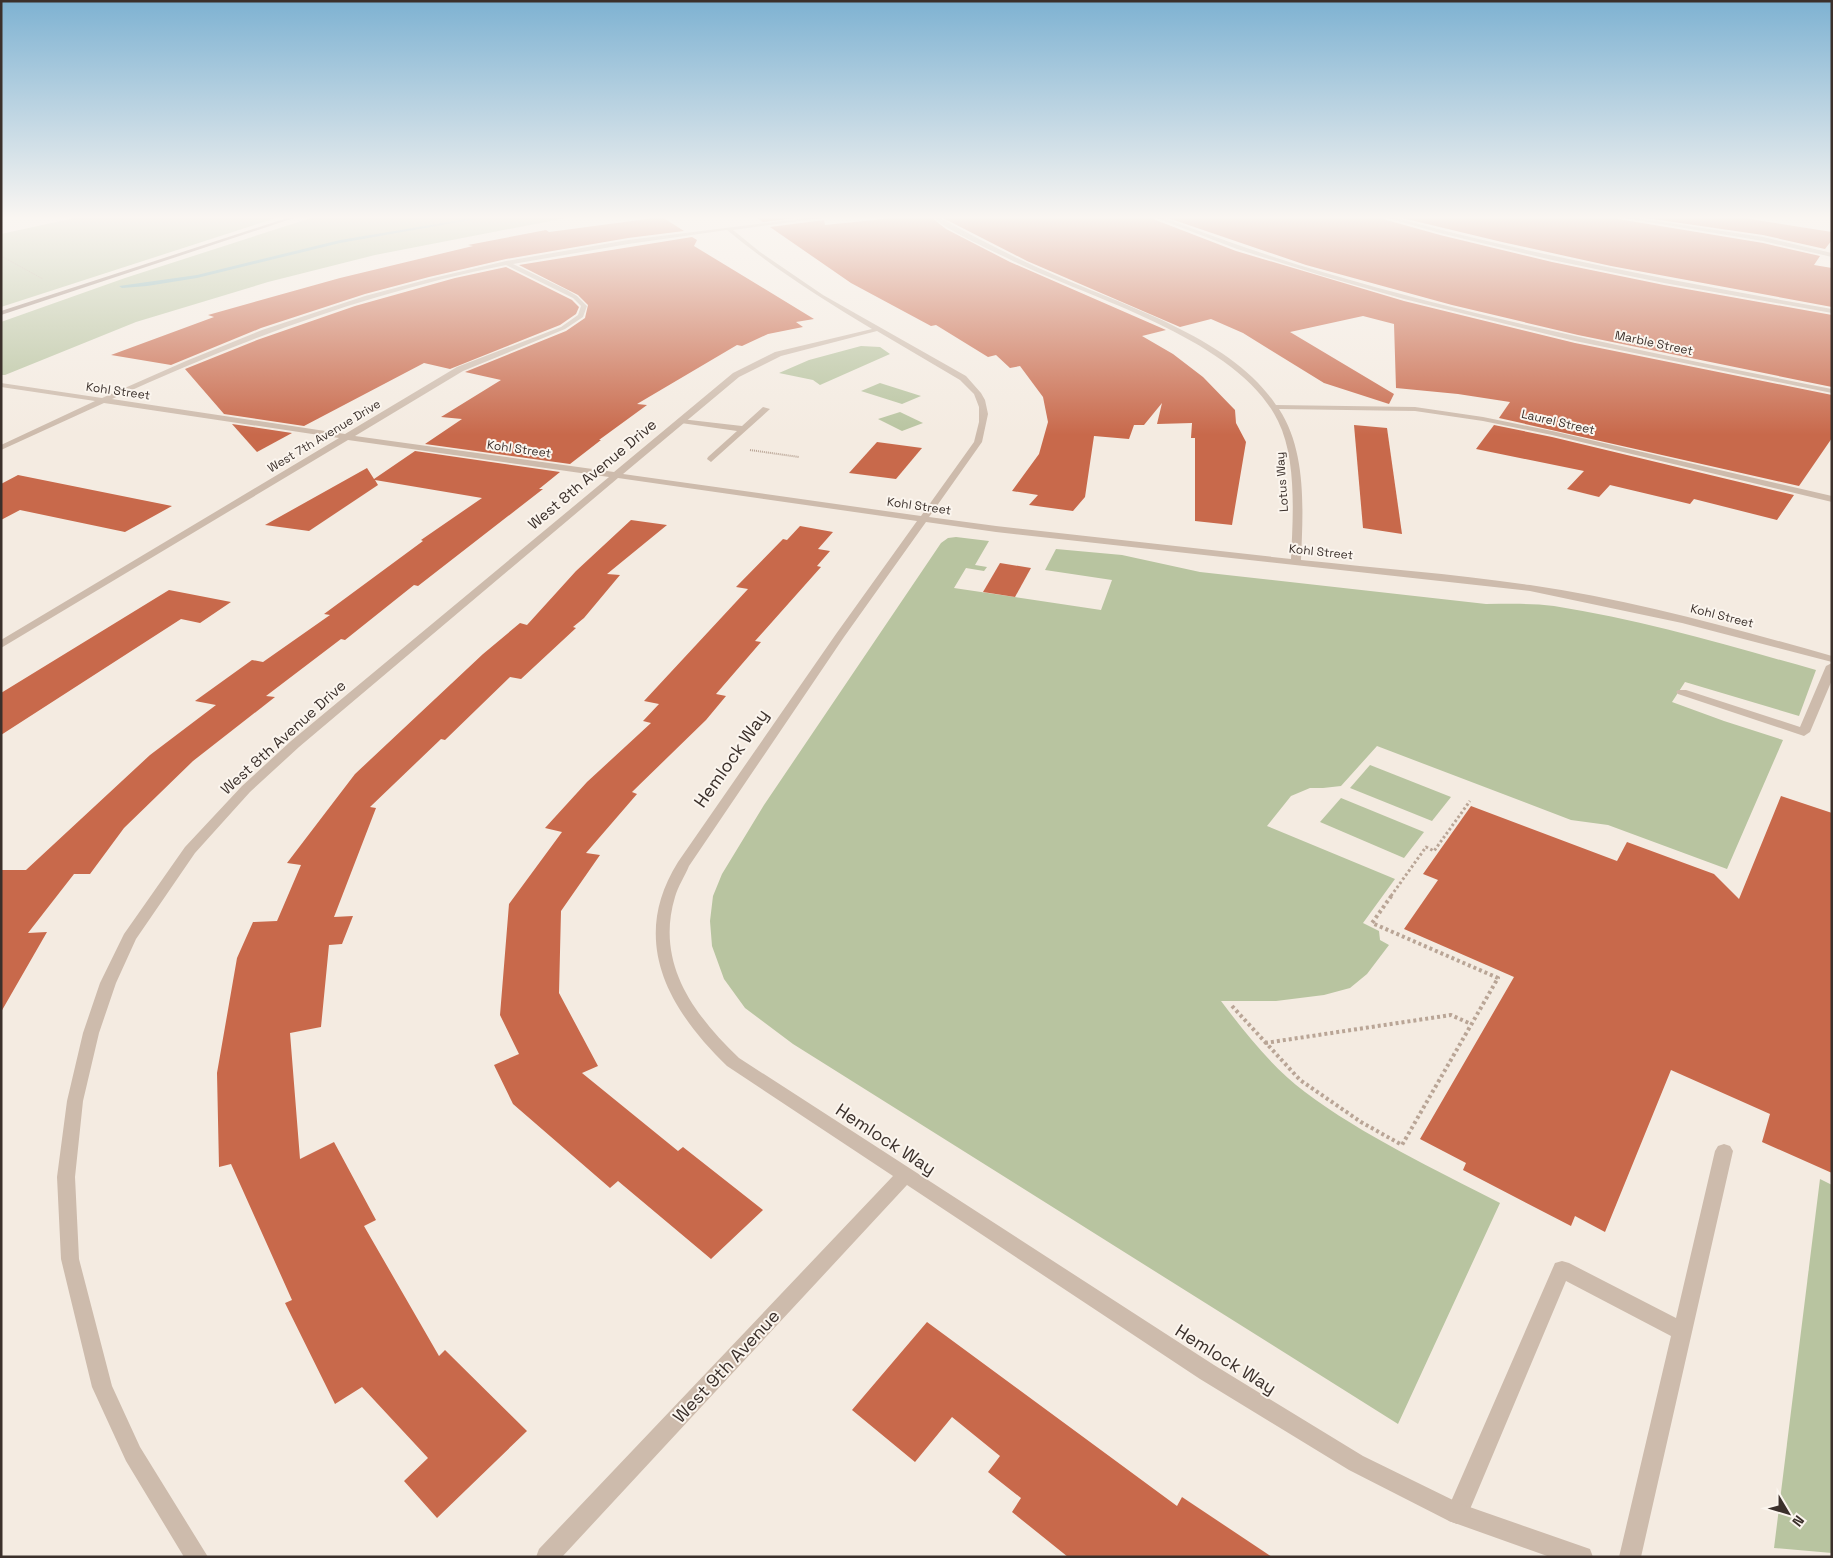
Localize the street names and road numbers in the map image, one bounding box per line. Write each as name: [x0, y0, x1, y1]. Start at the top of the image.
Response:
street label: Marble Street: [1614, 327, 1694, 359]
street label: Kohl Street: [85, 379, 151, 403]
street label: West 7th Avenue Drive: [265, 396, 383, 476]
street label: Laurel Street: [1520, 406, 1596, 438]
street label: West 8th Avenue Drive: [524, 415, 660, 533]
street label: Kohl Street: [486, 437, 552, 461]
street label: Lotus Way: [1272, 451, 1292, 513]
street label: Kohl Street: [886, 494, 952, 518]
street label: Kohl Street: [1288, 541, 1354, 563]
street label: Kohl Street: [1689, 600, 1755, 632]
street label: West 8th Avenue Drive: [216, 676, 350, 798]
street label: Hemlock Way: [689, 704, 773, 812]
street label: Hemlock Way: [831, 1098, 941, 1180]
street label: West 9th Avenue: [668, 1305, 784, 1427]
street label: Hemlock Way: [1171, 1319, 1281, 1399]

